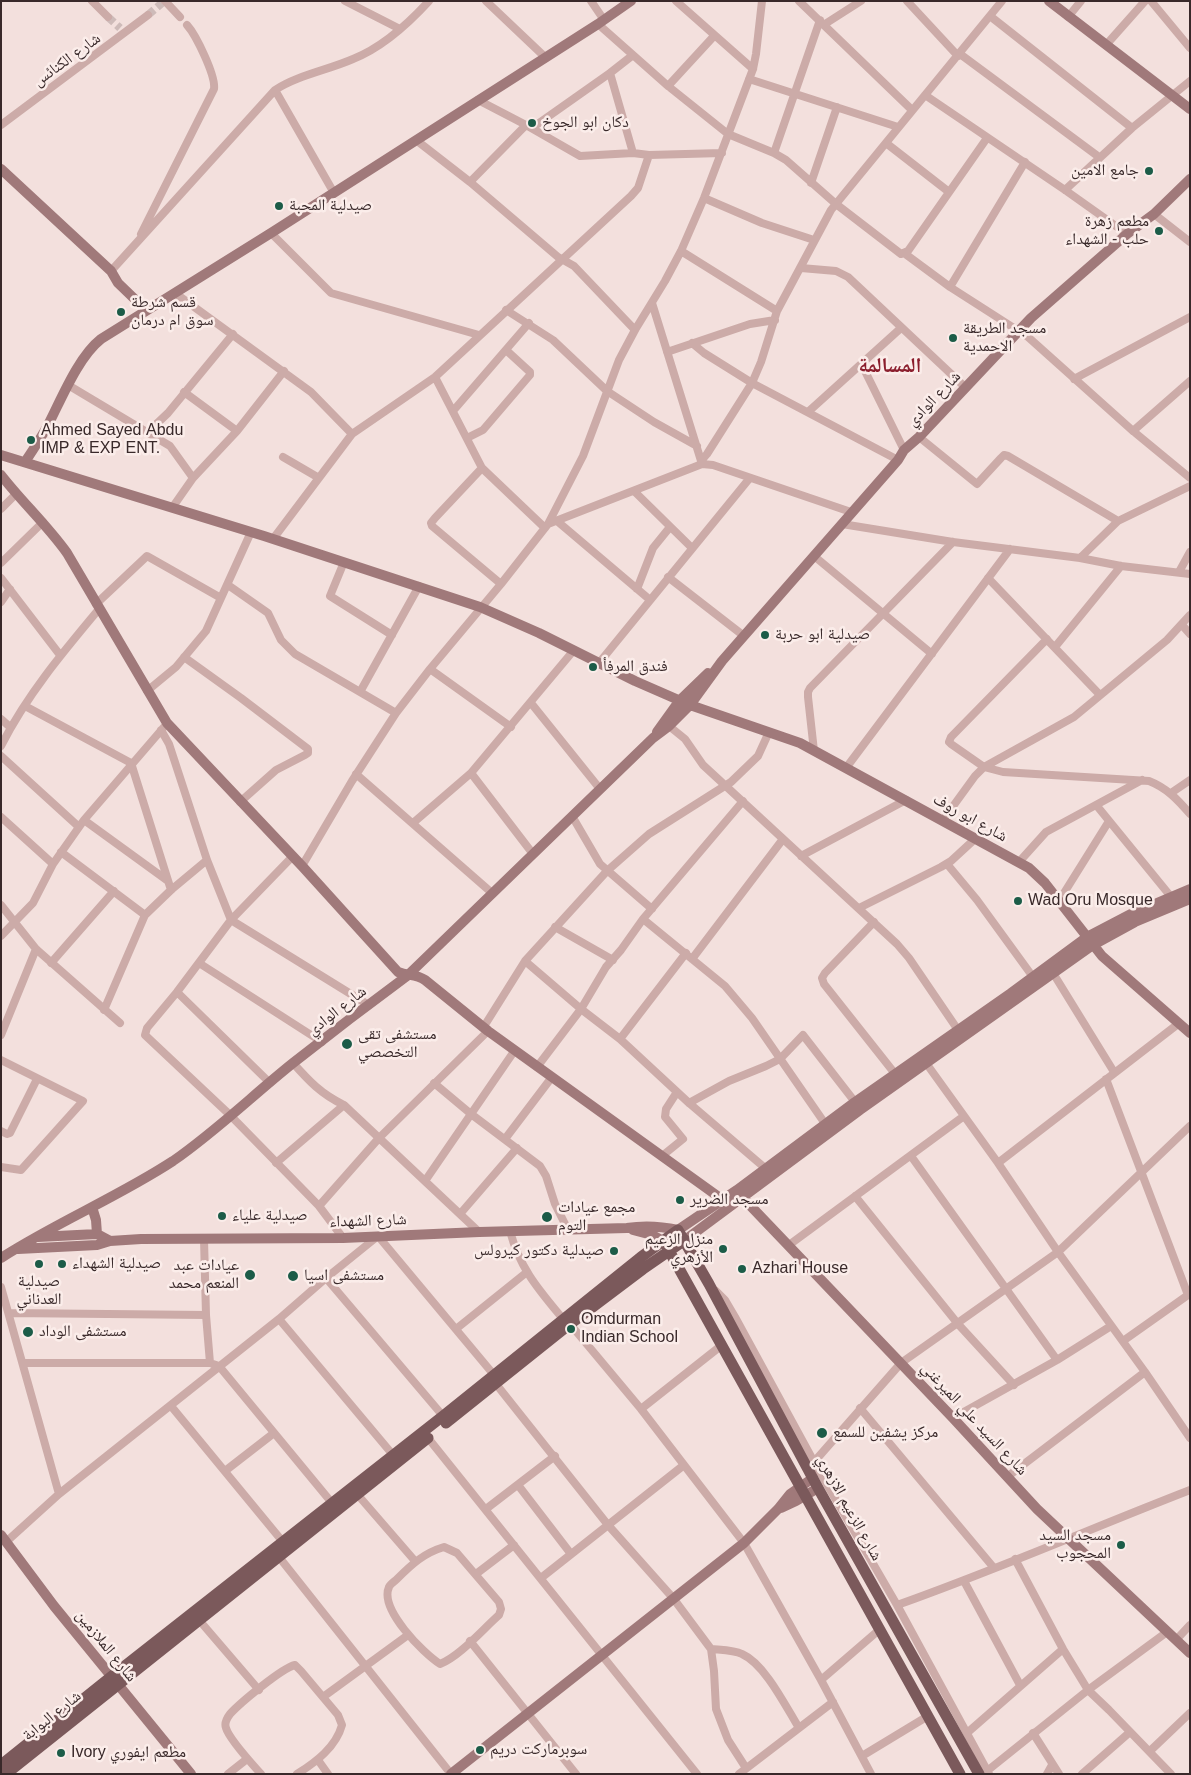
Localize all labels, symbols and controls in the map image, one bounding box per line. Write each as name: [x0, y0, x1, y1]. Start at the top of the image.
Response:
street label: شارع الكنائس: [29, 29, 105, 91]
place label: دكان ابو الجوخ: [542, 113, 629, 133]
marker: دكان ابو الجوخ: [526, 117, 538, 129]
place label: جامع الامين: [1071, 161, 1139, 181]
marker: جامع الامين: [1143, 165, 1155, 177]
place label: صيدلية المحبة: [289, 196, 372, 216]
marker: صيدلية المحبة: [273, 200, 285, 212]
place label: مطعم زهرة حلب - الشهداء: [1065, 212, 1149, 250]
marker: مطعم زهرة حلب - الشهداء: [1153, 225, 1165, 237]
place label: قسم شرطة سوق ام درمان: [131, 293, 213, 331]
marker: قسم شرطة سوق ام درمان: [115, 306, 127, 318]
place label: مسجد الطريقة الاحمدية: [963, 319, 1046, 357]
marker: مسجد الطريقة الاحمدية: [947, 332, 959, 344]
district label: المسالمة: [859, 353, 921, 379]
street label: شارع الوادي: [903, 367, 965, 431]
place label: Ahmed Sayed Abdu IMP & EXP ENT.: [41, 421, 183, 459]
marker: Ahmed Sayed Abdu IMP & EXP ENT.: [25, 434, 37, 446]
place label: صيدلية ابو حربة: [775, 625, 870, 645]
marker: صيدلية ابو حربة: [759, 629, 771, 641]
place label: فندق المرفأ: [603, 657, 668, 677]
marker: فندق المرفأ: [587, 661, 599, 673]
street label: شارع ابو روف: [929, 790, 1011, 846]
place label: Wad Oru Mosque: [1028, 891, 1153, 911]
marker: Wad Oru Mosque: [1012, 895, 1024, 907]
street label: شارع الوادي: [304, 982, 370, 1040]
place label: مستشفى تقى التخصصي: [358, 1025, 437, 1063]
marker: مستشفى تقى التخصصي: [340, 1037, 354, 1051]
place label: مسجد الضرير: [690, 1190, 769, 1210]
marker: مسجد الضرير: [674, 1194, 686, 1206]
place label: مجمع عيادات التوم: [558, 1198, 635, 1236]
place label: صيدلية علياء: [232, 1206, 308, 1226]
marker: صيدلية علياء: [216, 1210, 228, 1222]
street label: شارع الشهداء: [329, 1210, 407, 1232]
marker: مجمع عيادات التوم: [540, 1210, 554, 1224]
place label: منزل الزعيم الأزهري: [645, 1230, 713, 1268]
place label: صيدلية دكتور كيرولس: [474, 1241, 604, 1261]
marker: منزل الزعيم الأزهري: [717, 1243, 729, 1255]
marker: صيدلية دكتور كيرولس: [608, 1245, 620, 1257]
place label: صيدلية الشهداء: [72, 1254, 161, 1274]
place label: عيادات عبد المنعم محمد: [169, 1256, 239, 1294]
marker: صيدلية العدناني: [33, 1258, 45, 1270]
marker: صيدلية الشهداء: [56, 1258, 68, 1270]
place label: Azhari House: [752, 1259, 848, 1279]
marker: Azhari House: [736, 1263, 748, 1275]
place label: مستشفى اسيا: [304, 1266, 384, 1286]
marker: عيادات عبد المنعم محمد: [243, 1268, 257, 1282]
marker: مستشفى اسيا: [286, 1269, 300, 1283]
place label: صيدلية العدناني: [16, 1272, 62, 1310]
place label: Omdurman Indian School: [581, 1310, 678, 1348]
place label: مستشفى الوداد: [39, 1322, 127, 1342]
marker: Omdurman Indian School: [565, 1323, 577, 1335]
marker: مستشفى الوداد: [21, 1325, 35, 1339]
street label: شارع السيد علي الميرغني: [917, 1358, 1031, 1480]
place label: مركز يشفين للسمع: [833, 1423, 938, 1443]
marker: مركز يشفين للسمع: [815, 1426, 829, 1440]
street label: شارع الزعيم الازهري: [812, 1452, 886, 1564]
place label: مسجد السيد المحجوب: [1039, 1526, 1111, 1564]
marker: مسجد السيد المحجوب: [1115, 1539, 1127, 1551]
street label: شارع الملازمين: [71, 1606, 141, 1686]
street label: شارع البوابة: [19, 1687, 85, 1745]
place label: سوبرماركت دريم: [490, 1740, 587, 1760]
place label: Ivory مطعم ايفوري: [71, 1743, 186, 1763]
marker: سوبرماركت دريم: [474, 1744, 486, 1756]
marker: Ivory مطعم ايفوري: [55, 1747, 67, 1759]

